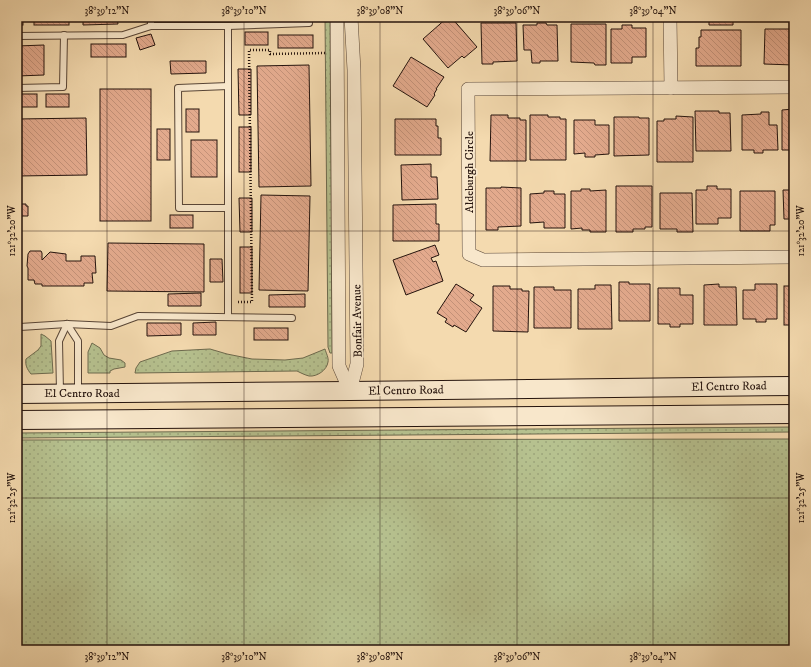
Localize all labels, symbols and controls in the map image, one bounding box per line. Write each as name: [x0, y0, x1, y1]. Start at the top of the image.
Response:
text: 38°39'12"N: [85, 5, 129, 17]
text: 38°39'10"N: [221, 5, 267, 17]
text: 38°39'08"N: [357, 5, 403, 17]
text: 38°39'06"N: [494, 5, 540, 17]
text: 38°39'04"N: [629, 5, 677, 17]
street label: Aldeburgh Circle: [462, 131, 477, 213]
text: 121°32'20"W: [6, 205, 18, 257]
text: 121°32'20"W: [795, 205, 807, 257]
street label: Bonfair Avenue: [349, 284, 366, 358]
street label: El Centro Road: [691, 378, 767, 395]
street label: El Centro Road: [368, 382, 444, 399]
street label: El Centro Road: [44, 386, 120, 401]
text: 121°32'25"W: [6, 472, 18, 523]
text: 121°32'25"W: [795, 472, 807, 523]
text: 38°39'12"N: [85, 651, 129, 663]
text: 38°39'10"N: [221, 651, 267, 663]
text: 38°39'08"N: [357, 651, 403, 663]
text: 38°39'06"N: [494, 651, 540, 663]
text: 38°39'04"N: [629, 651, 677, 663]

